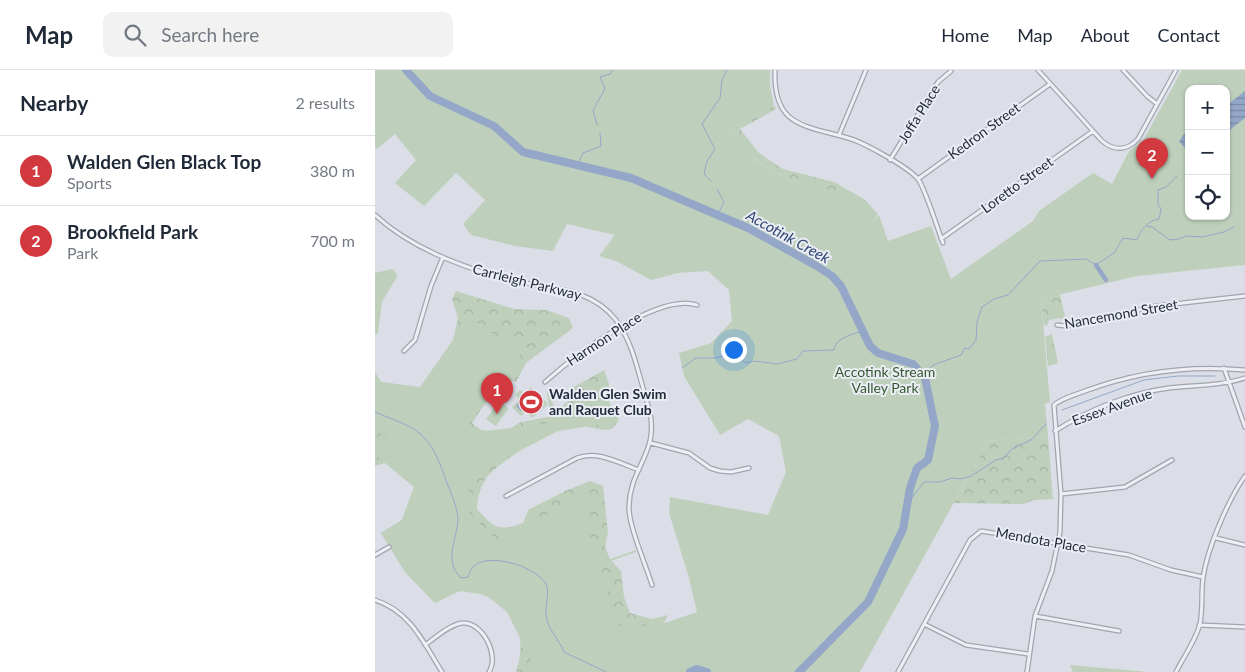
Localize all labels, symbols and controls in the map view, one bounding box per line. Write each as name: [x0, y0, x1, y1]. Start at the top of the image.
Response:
search box: [103, 12, 453, 57]
text: Map: [25, 20, 73, 49]
icon: search: [121, 21, 149, 49]
text: Search here: [161, 23, 259, 46]
text: Home: [941, 24, 989, 46]
text: Map: [1017, 24, 1053, 46]
text: About: [1081, 24, 1130, 46]
text: Contact: [1158, 24, 1220, 46]
street label: Joffa Place: [894, 81, 943, 146]
map controls: [1185, 85, 1230, 220]
button: +: [1185, 85, 1230, 130]
text: Nearby: [20, 90, 88, 115]
text: 2 results: [295, 93, 355, 112]
street label: Kedron Street: [944, 99, 1023, 162]
button: −: [1185, 130, 1230, 175]
pin: 2: [1136, 138, 1168, 179]
text: Walden Glen Black Top: [67, 150, 261, 173]
street label: Loretto Street: [977, 153, 1056, 216]
text: 1: [31, 161, 41, 180]
text: 380 m: [310, 161, 355, 180]
text: Sports: [67, 173, 112, 192]
button: locate: [1185, 175, 1230, 220]
water label: Accotink Creek: [743, 205, 834, 267]
text: Brookfield Park: [67, 220, 198, 243]
text: 2: [31, 231, 41, 250]
text: 700 m: [310, 231, 355, 250]
text: Park: [67, 243, 98, 262]
street label: Carrleigh Parkway: [471, 260, 584, 303]
street label: Nancemond Street: [1063, 295, 1179, 332]
street label: Harmon Place: [563, 308, 644, 369]
your location: [721, 337, 747, 363]
park label: Accotink Stream Valley Park: [835, 363, 935, 396]
pin: 1: [481, 373, 513, 414]
street label: Essex Avenue: [1070, 384, 1154, 429]
place label: Walden Glen Swim and Raquet Club: [549, 385, 667, 418]
sports icon: Walden Glen Swim and Raquet Club: [518, 389, 544, 415]
street label: Mendota Place: [994, 523, 1088, 556]

